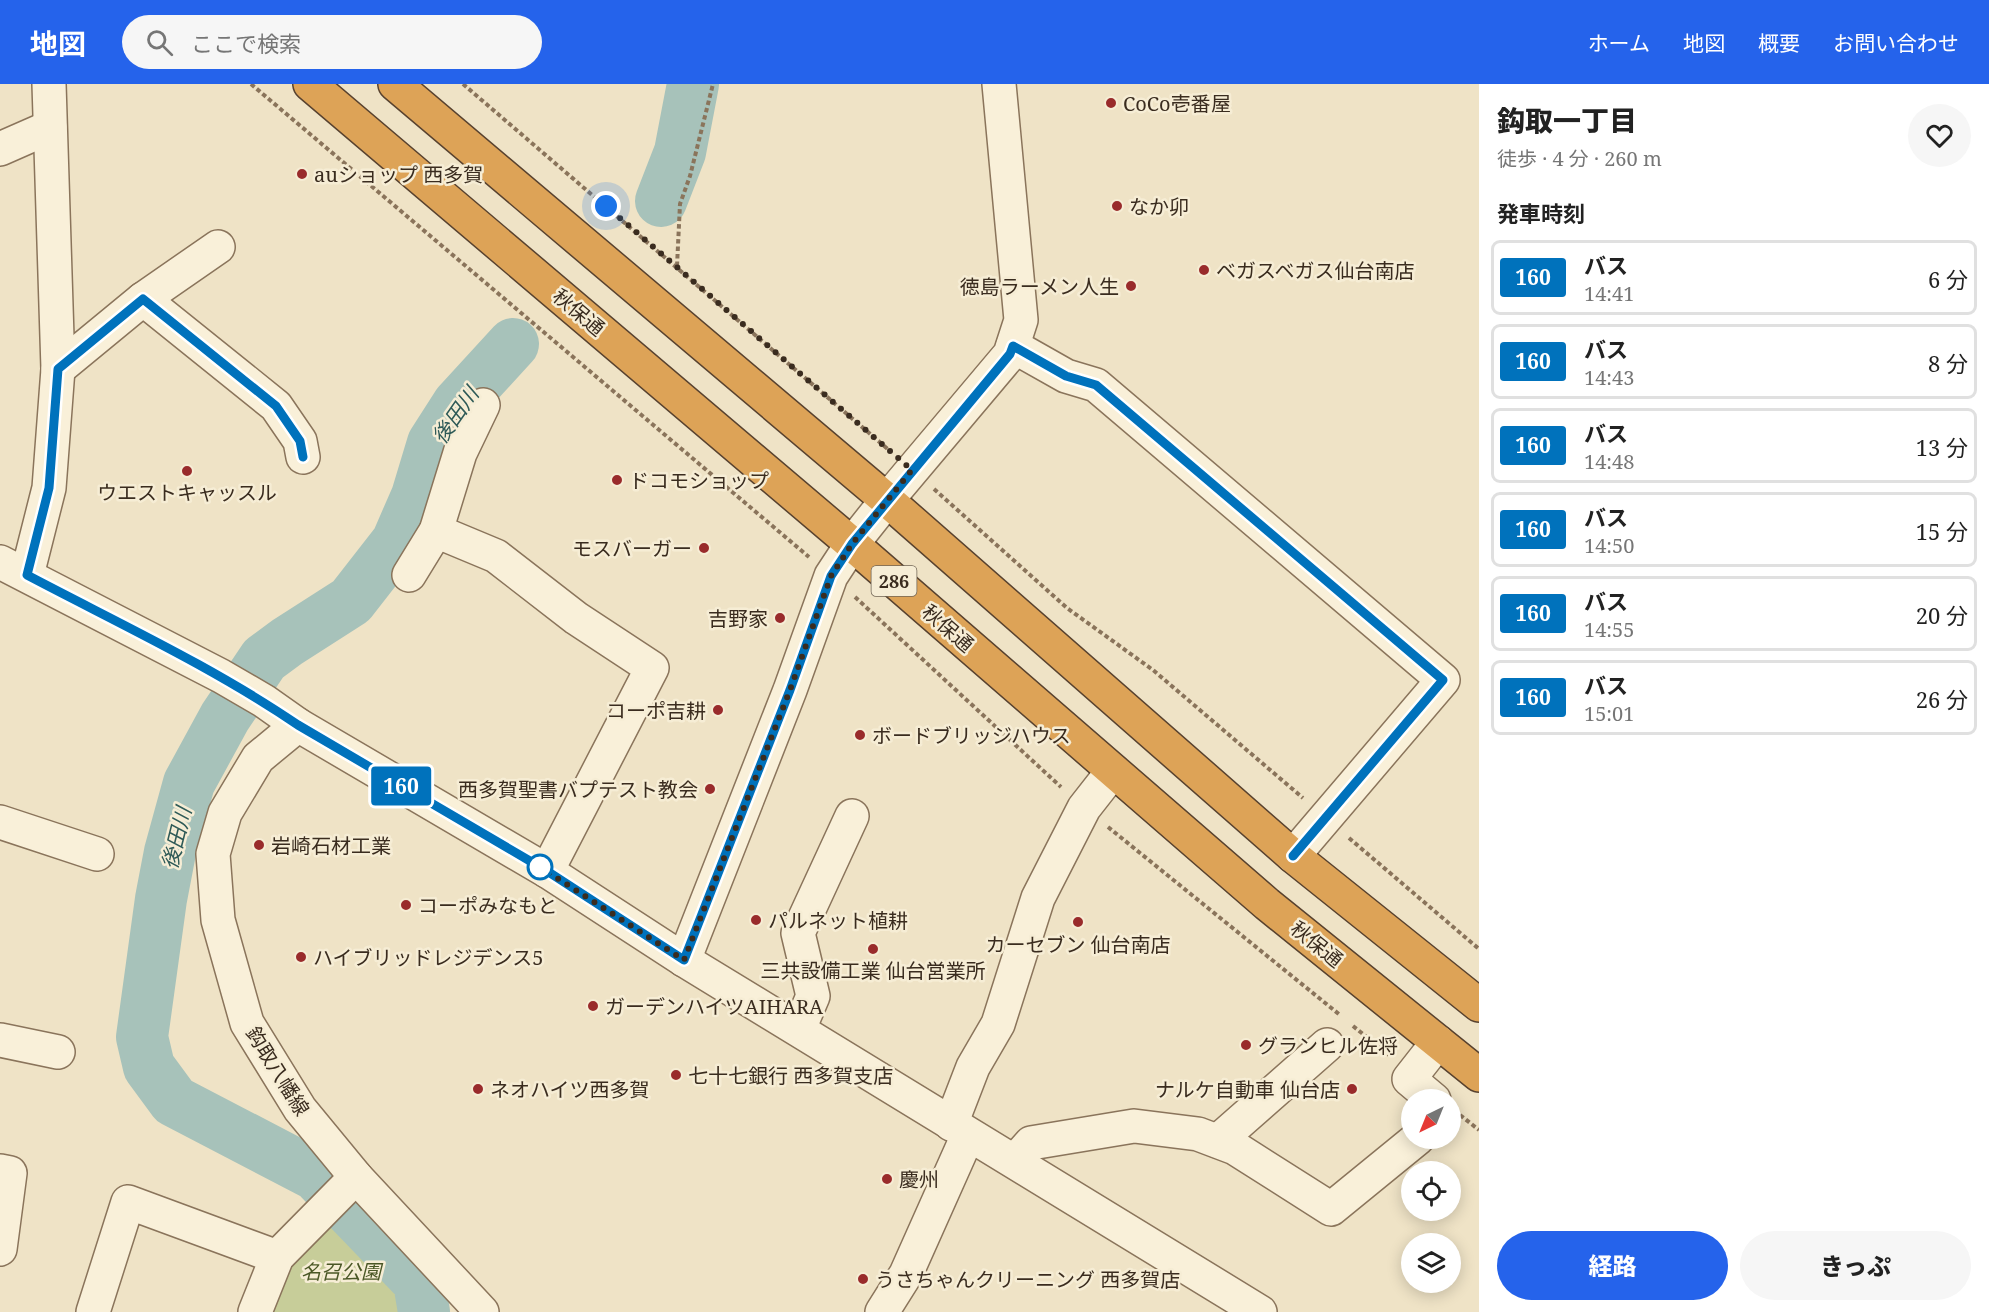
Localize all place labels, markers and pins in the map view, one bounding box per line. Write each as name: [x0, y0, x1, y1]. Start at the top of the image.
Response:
place label: CoCo壱番屋: [1123, 90, 1231, 117]
marker: CoCo壱番屋: [1104, 96, 1118, 110]
place label: auショップ 西多賀: [314, 161, 483, 188]
marker: auショップ 西多賀: [295, 167, 309, 181]
place label: なか卯: [1129, 193, 1189, 220]
marker: なか卯: [1110, 199, 1124, 213]
place label: ベガスベガス仙台南店: [1216, 257, 1415, 284]
marker: ベガスベガス仙台南店: [1197, 263, 1211, 277]
place label: 徳島ラーメン人生: [960, 273, 1119, 300]
marker: 徳島ラーメン人生: [1124, 279, 1138, 293]
marker: ウエストキャッスル: [180, 464, 194, 478]
place label: ドコモショップ: [629, 467, 769, 494]
marker: ドコモショップ: [610, 473, 624, 487]
place label: ウエストキャッスル: [97, 479, 277, 506]
place label: モスバーガー: [572, 535, 692, 562]
marker: モスバーガー: [697, 541, 711, 555]
place label: 吉野家: [708, 605, 768, 632]
marker: 吉野家: [773, 611, 787, 625]
place label: コーポ吉耕: [606, 697, 706, 724]
marker: コーポ吉耕: [711, 703, 725, 717]
place label: ボードブリッジハウス: [872, 722, 1071, 749]
marker: ボードブリッジハウス: [853, 728, 867, 742]
place label: 西多賀聖書バプテスト教会: [458, 776, 698, 803]
marker: 西多賀聖書バプテスト教会: [703, 782, 717, 796]
place label: 岩崎石材工業: [271, 832, 391, 859]
marker: 岩崎石材工業: [252, 838, 266, 852]
unlabelled marker: [527, 854, 553, 880]
place label: コーポみなもと: [418, 892, 558, 919]
marker: コーポみなもと: [399, 898, 413, 912]
place label: パルネット植耕: [768, 907, 908, 934]
marker: パルネット植耕: [749, 913, 763, 927]
marker: カーセブン 仙台南店: [1071, 915, 1085, 929]
place label: カーセブン 仙台南店: [985, 931, 1171, 958]
marker: 三共設備工業 仙台営業所: [866, 942, 880, 956]
place label: ハイブリッドレジデンス5: [313, 944, 543, 971]
marker: ハイブリッドレジデンス5: [294, 950, 308, 964]
place label: 三共設備工業 仙台営業所: [760, 957, 986, 984]
place label: ガーデンハイツAIHARA: [605, 993, 824, 1020]
marker: ガーデンハイツAIHARA: [586, 999, 600, 1013]
place label: グランヒル佐将: [1258, 1032, 1398, 1059]
marker: グランヒル佐将: [1239, 1038, 1253, 1052]
place label: 七十七銀行 西多賀支店: [688, 1062, 893, 1089]
marker: 七十七銀行 西多賀支店: [669, 1068, 683, 1082]
place label: ネオハイツ西多賀: [490, 1076, 650, 1103]
place label: ナルケ自動車 仙台店: [1155, 1076, 1340, 1103]
marker: ネオハイツ西多賀: [471, 1082, 485, 1096]
marker: ナルケ自動車 仙台店: [1345, 1082, 1359, 1096]
place label: 慶州: [899, 1166, 939, 1193]
marker: 慶州: [880, 1172, 894, 1186]
place label: うさちゃんクリーニング 西多賀店: [875, 1266, 1180, 1293]
marker: うさちゃんクリーニング 西多賀店: [856, 1272, 870, 1286]

